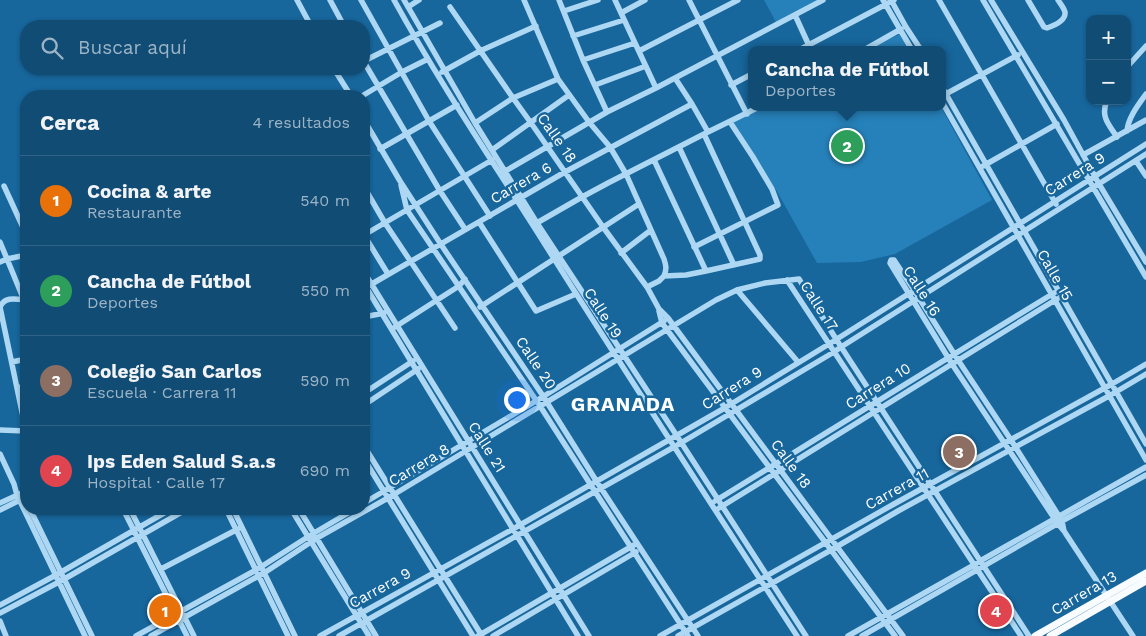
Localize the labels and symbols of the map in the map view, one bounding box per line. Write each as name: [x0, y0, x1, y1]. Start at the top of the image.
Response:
street label: Calle 18: [533, 110, 581, 166]
pin: 2: [831, 127, 863, 165]
street label: Carrera 9: [1041, 148, 1109, 200]
street label: Carrera 6: [487, 158, 555, 208]
street label: Calle 15: [1033, 246, 1077, 304]
street label: Calle 16: [899, 262, 945, 320]
street label: Calle 17: [796, 278, 842, 334]
street label: Calle 19: [580, 284, 626, 342]
street label: Calle 20: [512, 333, 560, 393]
street label: Carrera 10: [842, 359, 914, 413]
street label: Carrera 9: [698, 362, 766, 414]
your location: [504, 387, 530, 413]
district label: GRANADA: [571, 392, 675, 416]
street label: Calle 21: [464, 418, 510, 476]
pin: 3: [943, 433, 975, 471]
street label: Calle 18: [767, 436, 815, 492]
street label: Carrera 8: [385, 440, 453, 490]
street label: Carrera 11: [862, 464, 932, 514]
street label: Carrera 9: [346, 564, 414, 612]
street label: Carrera 13: [1048, 567, 1120, 619]
pin: 1: [149, 592, 181, 630]
pin: 4: [980, 592, 1012, 630]

